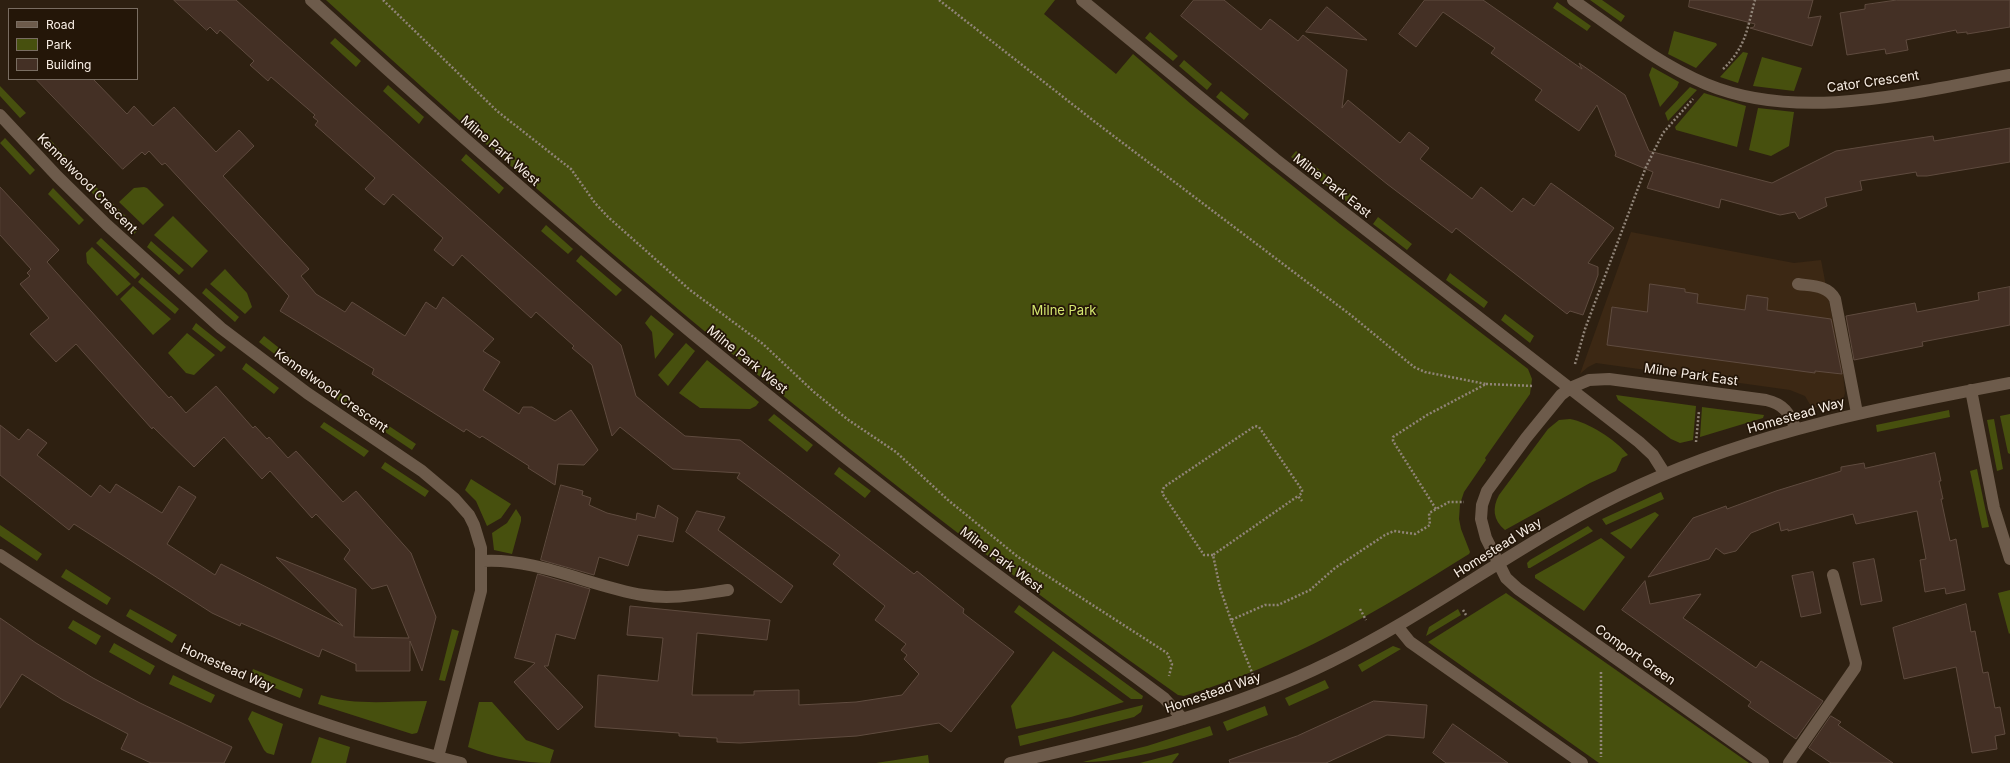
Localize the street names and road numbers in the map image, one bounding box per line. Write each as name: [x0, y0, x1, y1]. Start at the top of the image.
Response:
street label: Cator Crescent: [1826, 68, 1920, 96]
street label: Milne Park West: [457, 113, 543, 189]
street label: Kennelwood Crescent: [34, 131, 140, 237]
street label: Milne Park East: [1290, 151, 1374, 221]
street label: Milne Park West: [704, 323, 790, 397]
street label: Kennelwood Crescent: [271, 346, 391, 436]
street label: Milne Park East: [1643, 361, 1739, 389]
street label: Homestead Way: [1745, 395, 1847, 437]
street label: Homestead Way: [1451, 515, 1545, 581]
street label: Milne Park West: [957, 524, 1045, 596]
street label: Comport Green: [1592, 621, 1678, 689]
street label: Homestead Way: [178, 640, 276, 696]
street label: Homestead Way: [1163, 669, 1263, 717]

